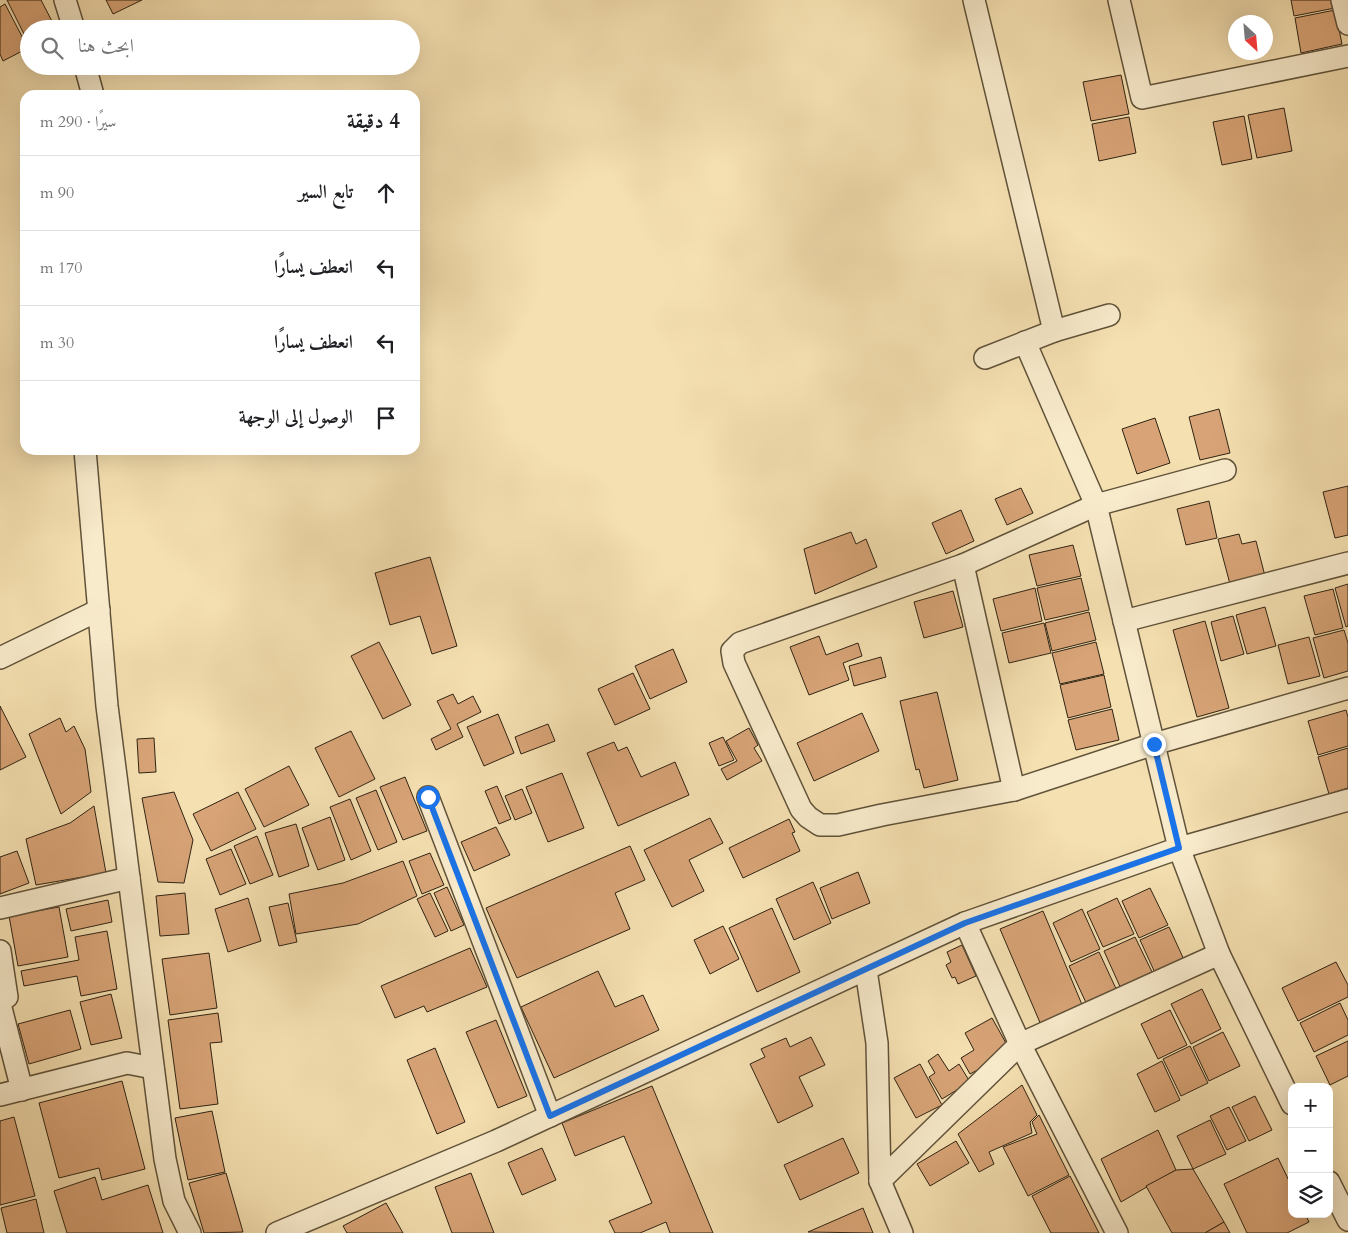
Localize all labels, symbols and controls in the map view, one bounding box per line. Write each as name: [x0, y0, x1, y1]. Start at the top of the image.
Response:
north arrow: [1228, 15, 1273, 60]
search box: [20, 20, 420, 75]
text: ابحث هنا: [78, 33, 134, 59]
icon: search: [38, 34, 66, 62]
text: 4 دقيقة: [347, 107, 400, 136]
text: سيرًا · 290 m: [40, 111, 116, 133]
text: تابع السير: [298, 179, 353, 205]
icon: ahead: [372, 179, 400, 207]
text: 90 m: [40, 182, 74, 204]
text: انعطف يسارًا: [274, 254, 353, 280]
icon: left: [372, 254, 400, 282]
text: 170 m: [40, 257, 82, 279]
text: انعطف يسارًا: [274, 329, 353, 355]
icon: left: [372, 329, 400, 357]
text: 30 m: [40, 332, 74, 354]
text: الوصول إلى الوجهة: [239, 404, 353, 430]
icon: arrive: [372, 404, 400, 432]
route end: [1143, 733, 1166, 756]
route start: [417, 786, 440, 809]
map controls: [1288, 1083, 1333, 1218]
button: +: [1288, 1083, 1333, 1128]
button: −: [1288, 1128, 1333, 1173]
button: layers: [1288, 1173, 1333, 1218]

